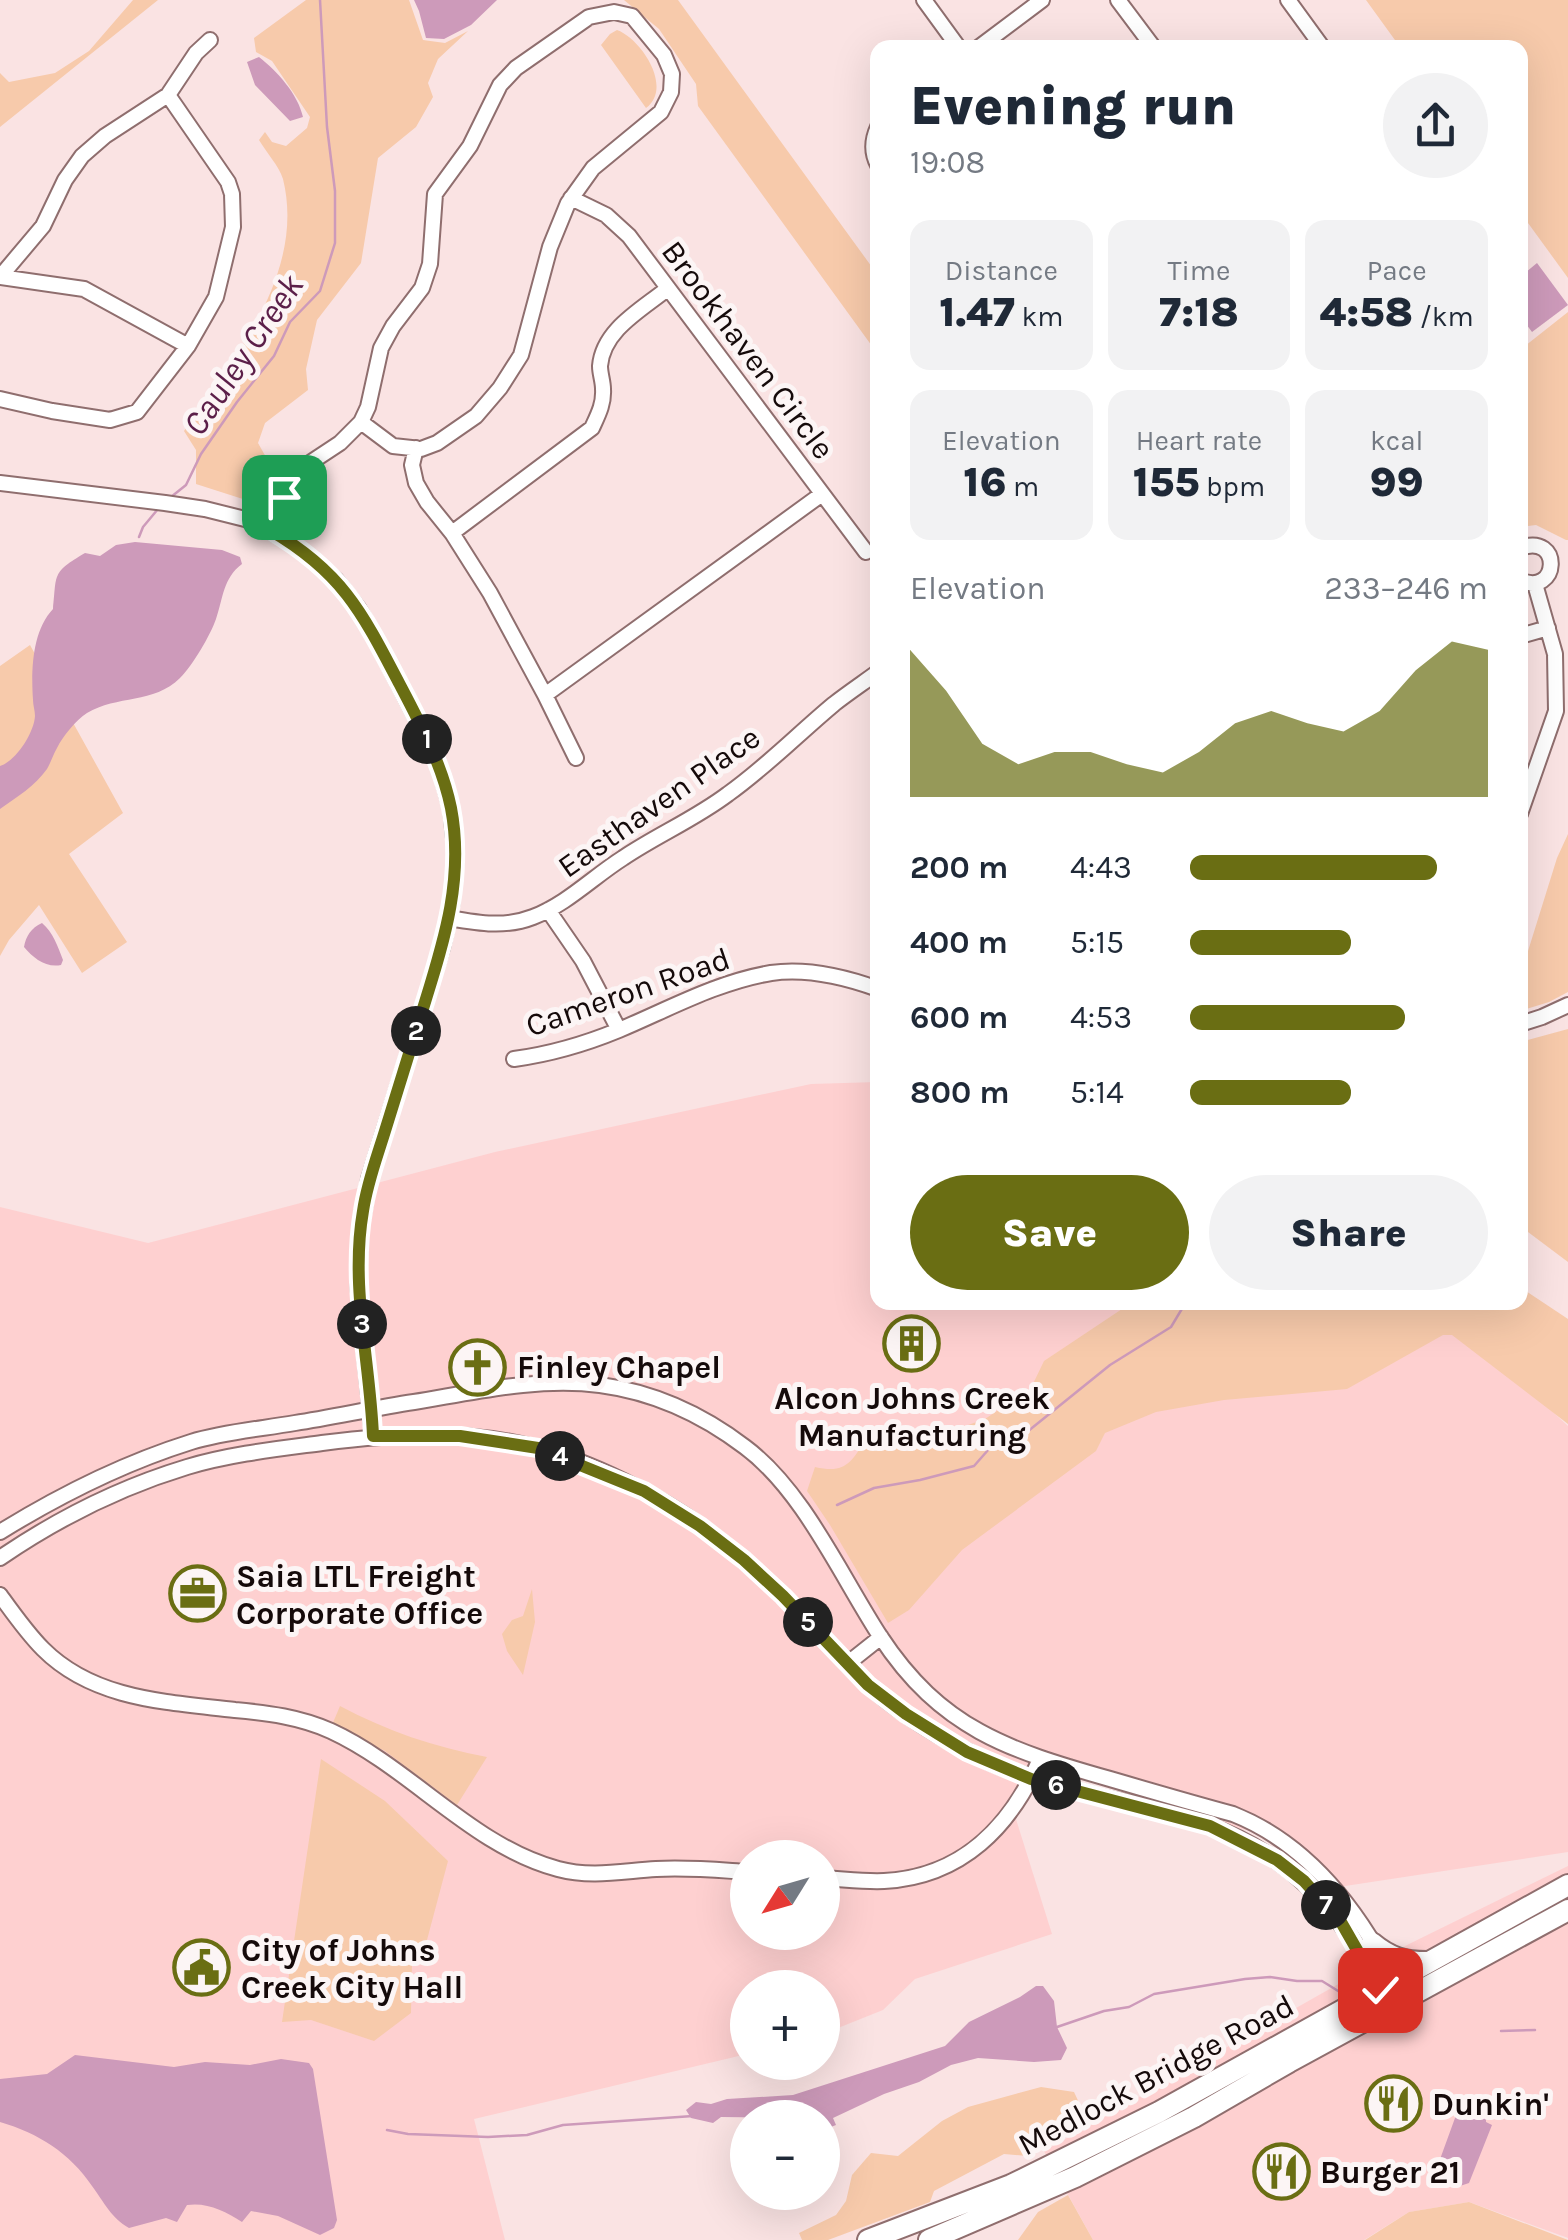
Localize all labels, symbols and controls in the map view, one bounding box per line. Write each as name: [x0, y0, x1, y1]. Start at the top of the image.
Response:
button: share: [1383, 73, 1488, 178]
text: Evening run: [910, 74, 1236, 138]
text: 19:08: [910, 144, 985, 181]
street label: Brookhaven Circle: [654, 234, 842, 466]
text: Distance: [945, 254, 1058, 287]
text: Time: [1168, 254, 1230, 287]
text: Pace: [1367, 254, 1427, 287]
water label: Cauley Creek: [174, 267, 312, 443]
text: 1.47: [939, 287, 1015, 337]
text: 7:18: [1159, 287, 1239, 337]
text: 4:58: [1320, 287, 1413, 337]
text: km: [1015, 300, 1063, 333]
text: /km: [1413, 300, 1474, 333]
text: Elevation: [942, 424, 1061, 457]
text: Heart rate: [1136, 424, 1262, 457]
text: kcal: [1370, 424, 1423, 457]
pin: [242, 455, 327, 540]
text: 16: [963, 457, 1006, 507]
text: 155: [1133, 457, 1199, 507]
text: 99: [1370, 457, 1424, 507]
icon: arrive: [257, 470, 312, 525]
text: m: [1006, 470, 1039, 503]
text: bpm: [1199, 470, 1265, 503]
text: Elevation: [910, 570, 1045, 607]
text: 233–246 m: [1324, 570, 1488, 607]
pin: 1: [402, 714, 452, 764]
street label: Easthaven Place: [551, 719, 767, 885]
text: 1: [422, 722, 432, 755]
text: 200 m: [910, 849, 1008, 886]
text: 4:43: [1070, 849, 1132, 886]
text: 400 m: [910, 924, 1008, 961]
text: 5:15: [1070, 924, 1124, 961]
street label: Cameron Road: [521, 940, 735, 1044]
text: 600 m: [910, 999, 1008, 1036]
text: 4:53: [1070, 999, 1132, 1036]
pin: 2: [391, 1006, 441, 1056]
text: 2: [408, 1014, 424, 1047]
text: 800 m: [910, 1074, 1010, 1111]
text: 5:14: [1070, 1074, 1124, 1111]
button: Save: [910, 1175, 1189, 1290]
button: Share: [1209, 1175, 1488, 1290]
pin: 3: [337, 1299, 387, 1349]
text: 3: [353, 1307, 371, 1340]
building icon: Alcon Johns Creek Manufacturing: [882, 1314, 942, 1374]
church icon: Finley Chapel: [448, 1337, 508, 1397]
place label: Finley Chapel: [517, 1349, 721, 1386]
place label: Alcon Johns Creek Manufacturing: [774, 1380, 1050, 1454]
pin: 4: [535, 1431, 585, 1481]
text: 4: [552, 1439, 568, 1472]
place label: Saia LTL Freight Corporate Office: [236, 1558, 483, 1632]
office icon: Saia LTL Freight Corporate Office: [167, 1564, 227, 1624]
pin: 5: [783, 1597, 833, 1647]
text: 5: [800, 1605, 816, 1638]
pin: 6: [1031, 1760, 1081, 1810]
text: 6: [1048, 1768, 1065, 1801]
north arrow: [730, 1840, 840, 1950]
map controls: [730, 1840, 840, 2210]
pin: 7: [1301, 1880, 1351, 1930]
text: 7: [1319, 1888, 1333, 1921]
place label: City of Johns Creek City Hall: [241, 1932, 463, 2006]
public building icon: City of Johns Creek City Hall: [172, 1938, 232, 1998]
pin: [1338, 1948, 1423, 2033]
icon: check: [1353, 1963, 1408, 2018]
button: +: [730, 1970, 840, 2080]
street label: Medlock Bridge Road: [1012, 1987, 1300, 2163]
restaurant icon: Dunkin': [1363, 2074, 1423, 2134]
place label: Dunkin': [1432, 2086, 1549, 2123]
button: −: [730, 2100, 840, 2210]
restaurant icon: Burger 21: [1251, 2142, 1311, 2202]
place label: Burger 21: [1320, 2154, 1460, 2191]

